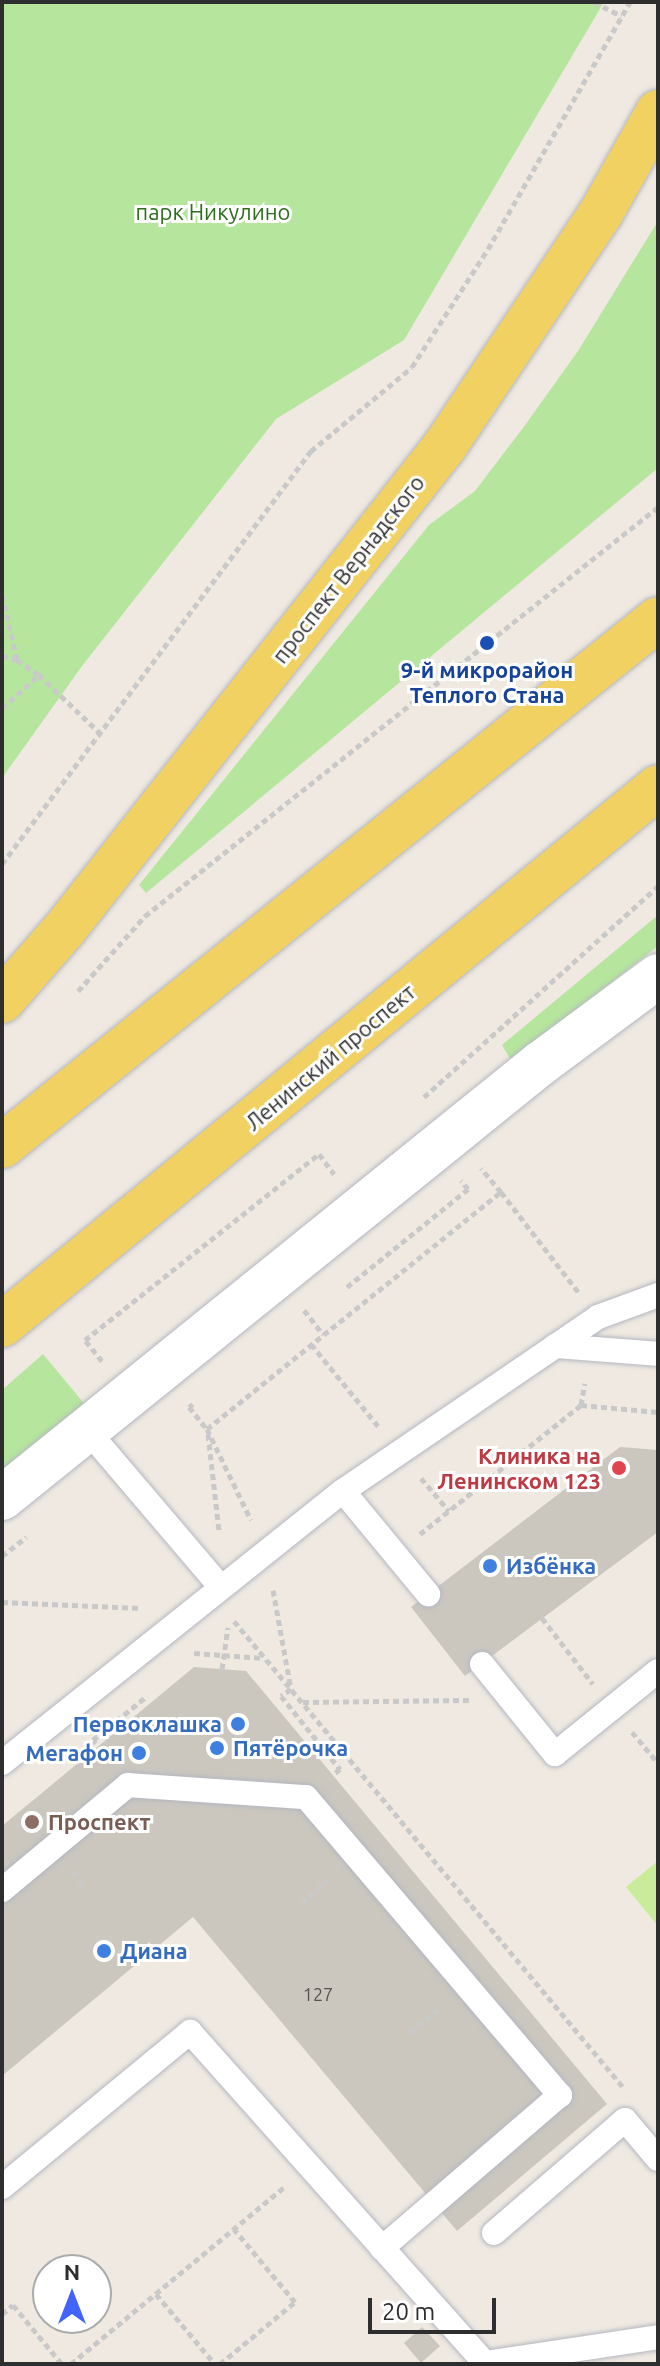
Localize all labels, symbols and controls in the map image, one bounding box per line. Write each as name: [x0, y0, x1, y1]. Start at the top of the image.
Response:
park label: парк Никулино: [136, 199, 290, 225]
street label: проспект Вернадского: [266, 470, 430, 668]
marker: 9-й микрорайон Теплого Стана: [478, 634, 496, 652]
place label: 9-й микрорайон Теплого Стана: [401, 656, 573, 708]
street label: Ленинский проспект: [240, 978, 420, 1136]
place label: Клиника на Ленинском 123: [437, 1442, 601, 1494]
marker: Клиника на Ленинском 123: [608, 1457, 630, 1479]
place label: Избёнка: [506, 1553, 596, 1579]
marker: Избёнка: [481, 1557, 499, 1575]
place label: Первоклашка: [73, 1711, 222, 1737]
marker: Первоклашка: [229, 1715, 247, 1733]
place label: Пятёрочка: [233, 1735, 348, 1761]
marker: Пятёрочка: [208, 1739, 226, 1757]
place label: Мегафон: [26, 1740, 123, 1766]
marker: Мегафон: [130, 1744, 148, 1762]
place label: Проспект: [48, 1809, 151, 1835]
marker: Проспект: [23, 1813, 41, 1831]
place label: Диана: [120, 1938, 188, 1964]
marker: Диана: [95, 1942, 113, 1960]
house number: 127: [303, 1983, 333, 2005]
north arrow: [32, 2254, 112, 2334]
text: N: [64, 2259, 80, 2284]
scale bar: [372, 2282, 500, 2332]
text: 20 m: [382, 2298, 435, 2325]

